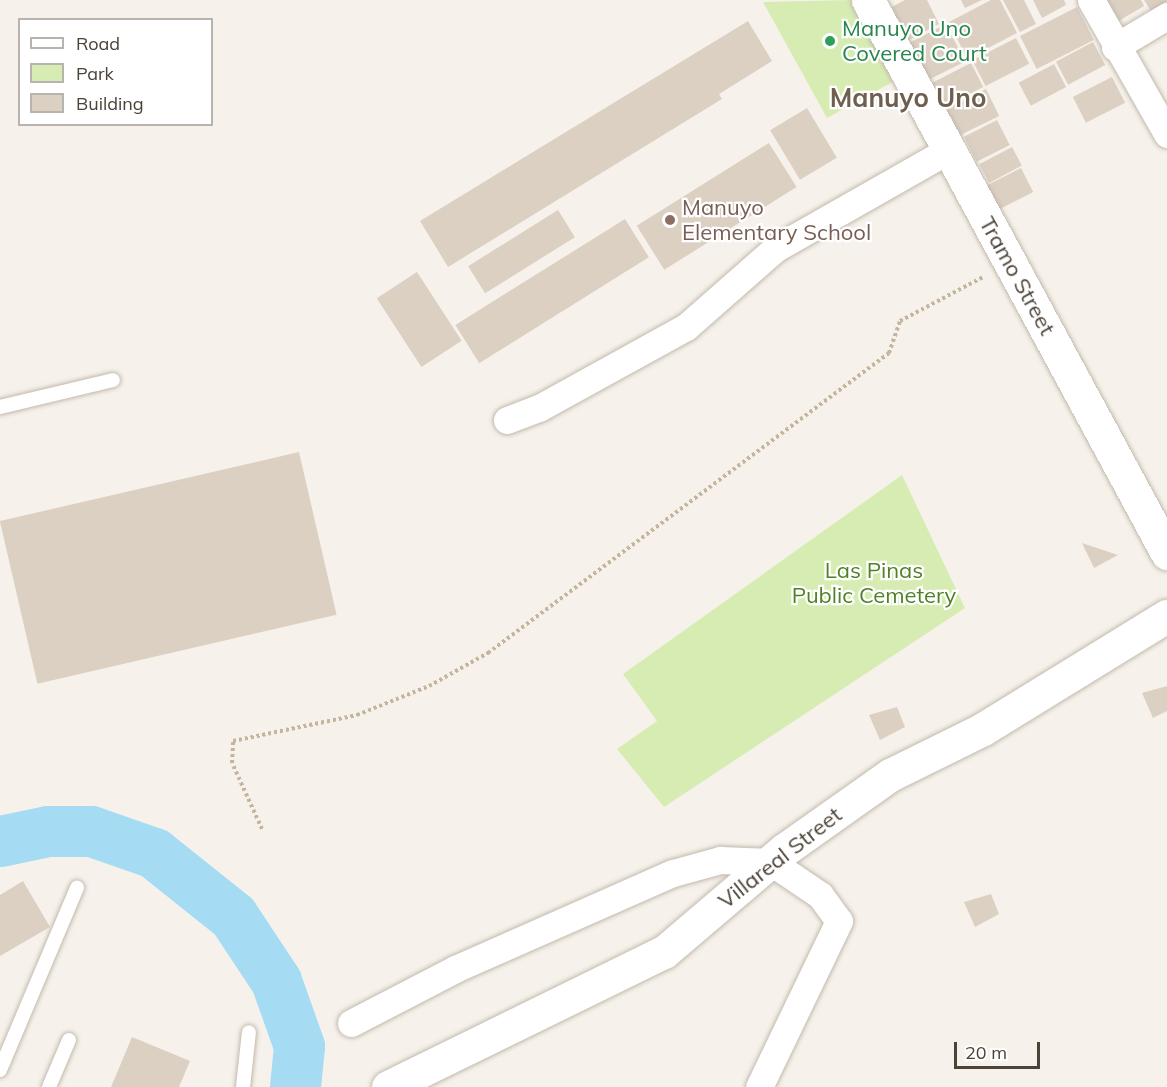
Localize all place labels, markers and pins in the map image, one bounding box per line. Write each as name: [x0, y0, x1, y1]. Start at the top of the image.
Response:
place label: Manuyo Uno Covered Court: [842, 15, 987, 66]
marker: Manuyo Uno Covered Court: [823, 34, 837, 48]
place label: Manuyo Elementary School: [682, 194, 871, 246]
marker: Manuyo Elementary School: [663, 213, 677, 227]

